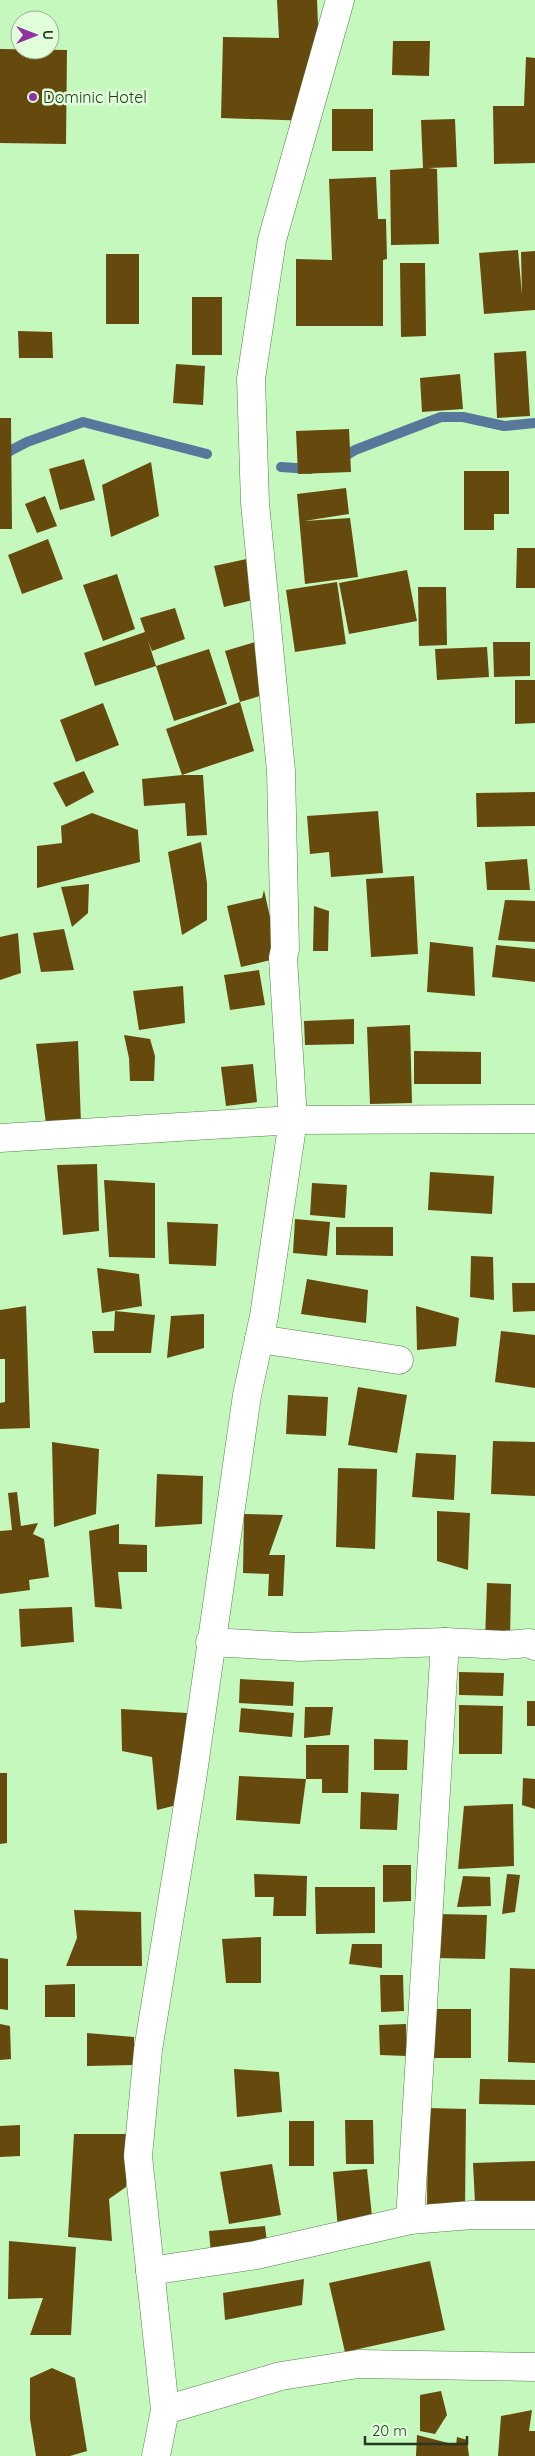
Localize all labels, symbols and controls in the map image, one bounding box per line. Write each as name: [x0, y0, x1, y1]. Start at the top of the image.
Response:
north arrow: [10, 10, 60, 60]
text: U: [39, 30, 57, 40]
place label: Dominic Hotel: [43, 87, 147, 107]
marker: Dominic Hotel: [27, 91, 39, 103]
scale bar: [365, 2414, 468, 2446]
text: 20 m: [372, 2421, 407, 2440]

